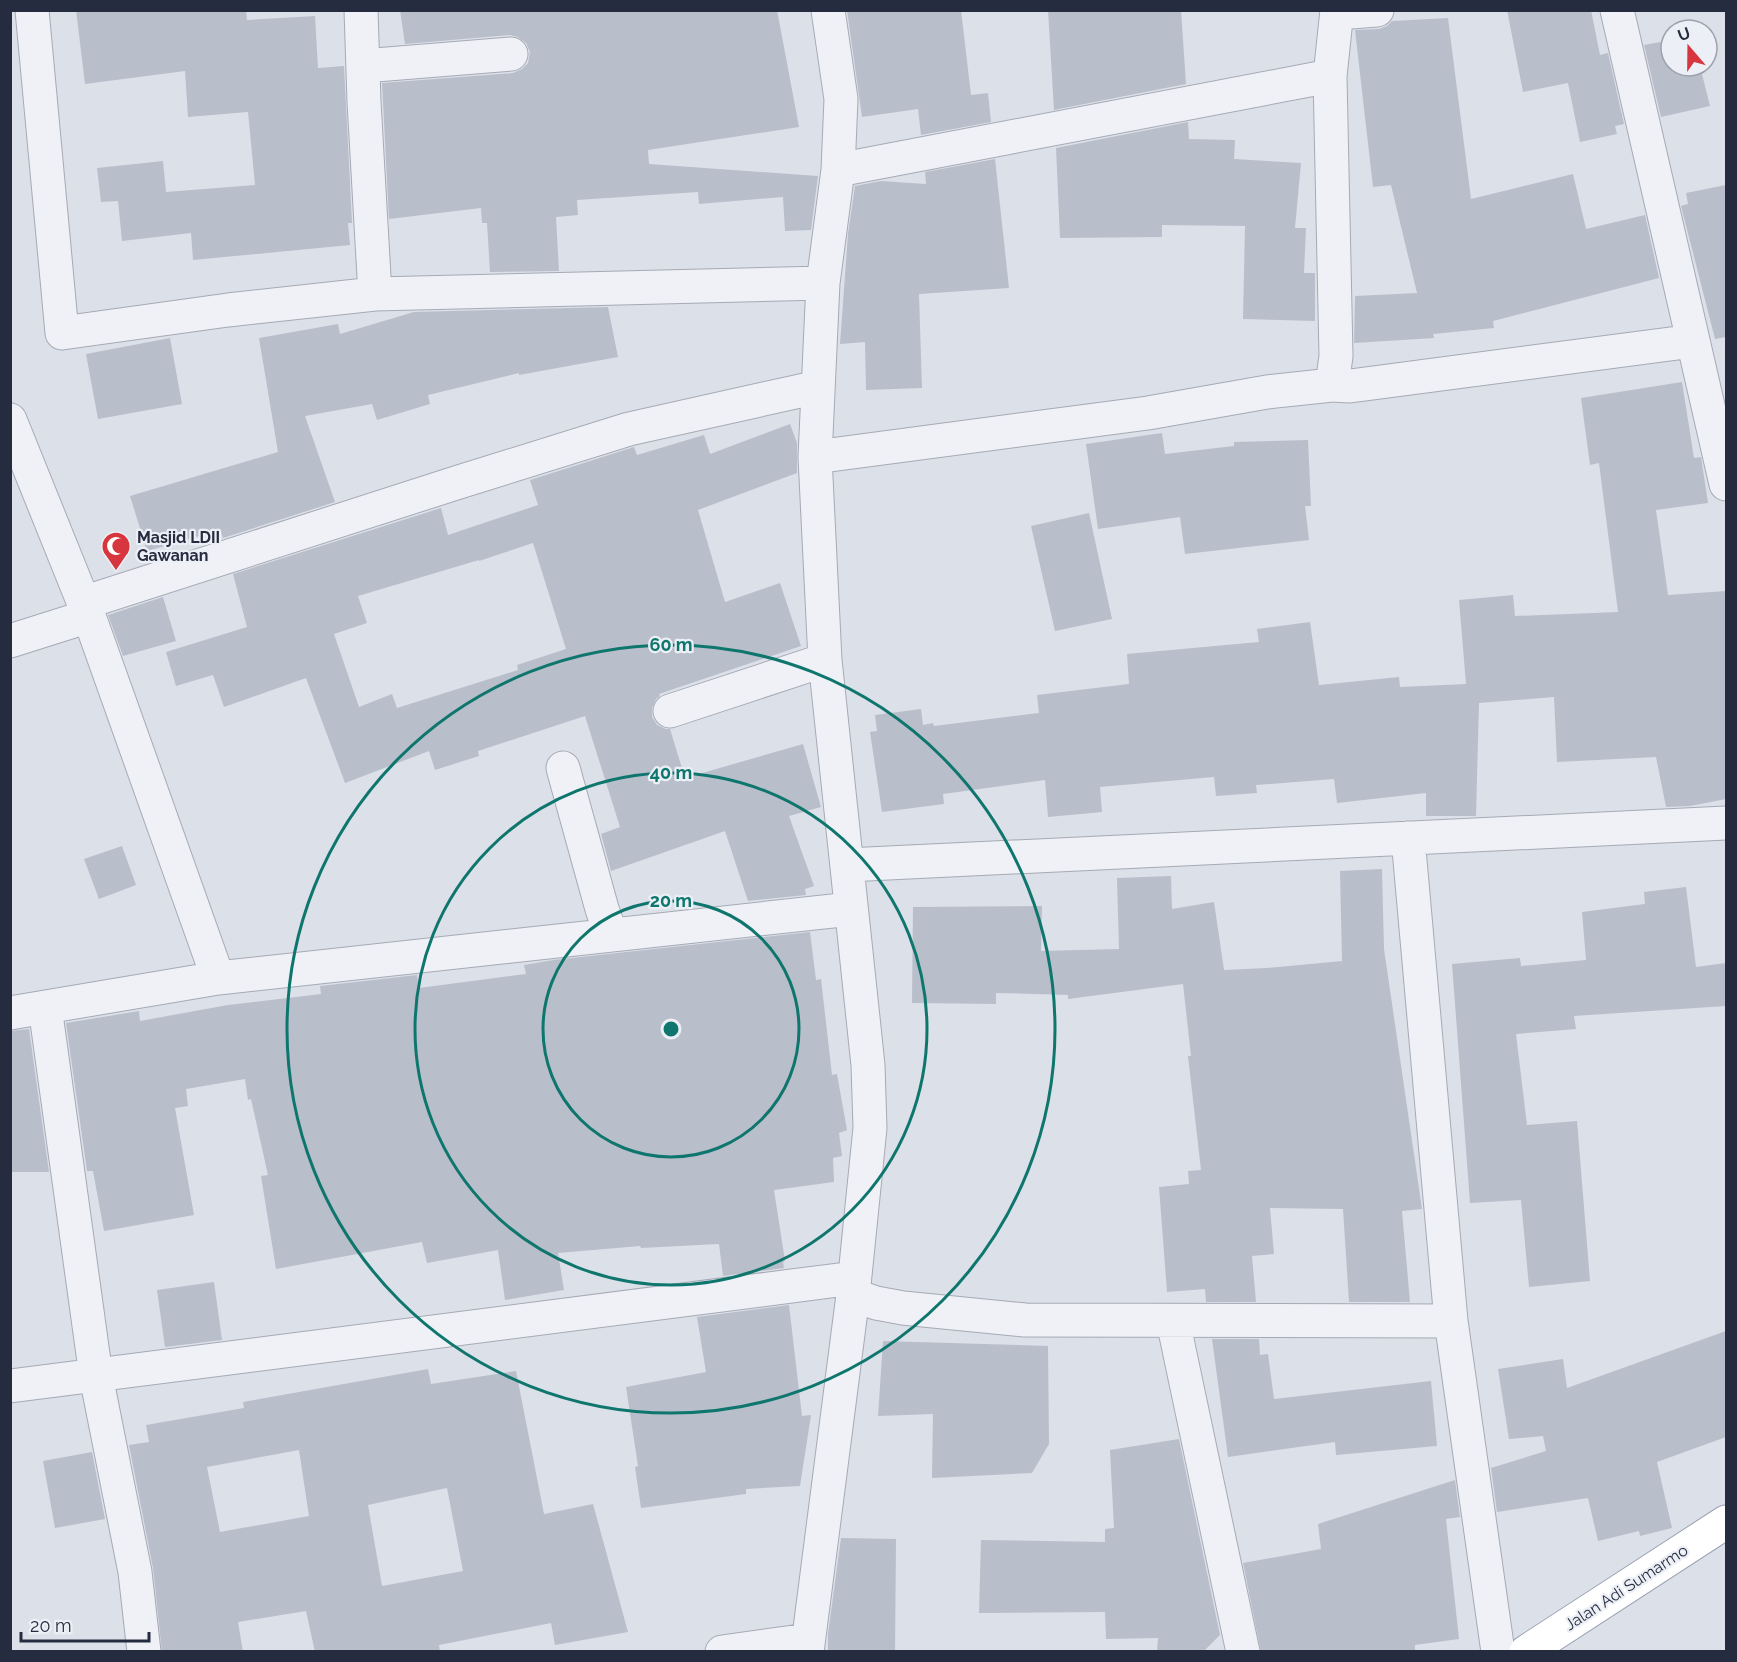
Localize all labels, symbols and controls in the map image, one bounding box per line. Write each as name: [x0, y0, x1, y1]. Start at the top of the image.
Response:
north arrow: [1659, 18, 1719, 78]
text: U: [1675, 23, 1693, 45]
place label: Masjid LDII Gawanan: [137, 528, 220, 565]
mosque icon: Masjid LDII Gawanan: [100, 530, 132, 572]
text: 60 m: [649, 634, 693, 655]
text: 40 m: [650, 762, 692, 783]
text: 20 m: [650, 890, 692, 911]
centre of rings: [661, 1019, 681, 1039]
street label: Jalan Adi Sumarmo: [1561, 1541, 1691, 1634]
scale bar: [21, 1605, 148, 1643]
text: 20 m: [30, 1615, 72, 1636]

